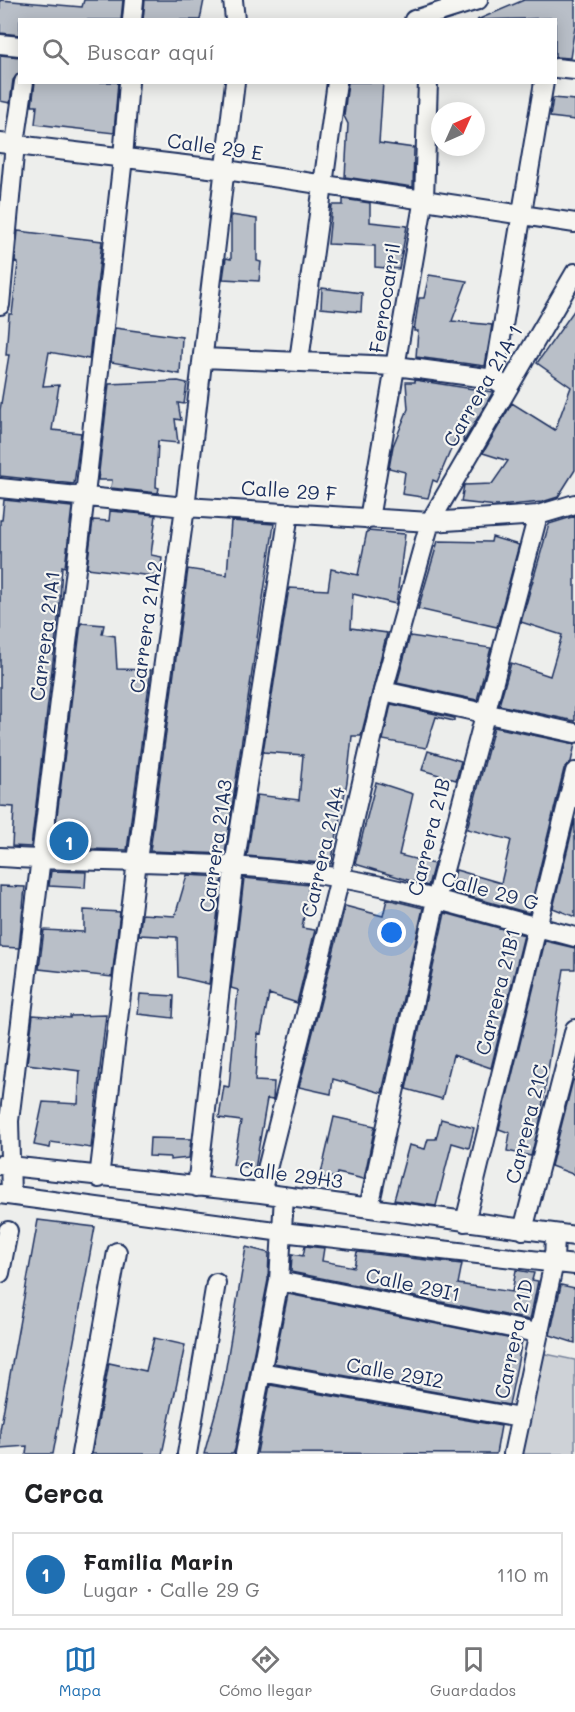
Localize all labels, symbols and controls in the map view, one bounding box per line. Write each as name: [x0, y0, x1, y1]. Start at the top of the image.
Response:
search box: [18, 18, 557, 84]
icon: search: [39, 35, 72, 68]
text: Buscar aquí: [87, 37, 215, 66]
north arrow: [431, 102, 485, 156]
street label: Calle 29 E: [166, 126, 265, 166]
street label: Ferrocarril: [362, 241, 406, 355]
street label: Carrera 21A 1: [437, 320, 528, 451]
street label: Calle 29 F: [240, 474, 338, 506]
street label: Carrera 21A2: [123, 559, 167, 695]
street label: Carrera 21A1: [23, 569, 65, 702]
street label: Carrera 21B: [401, 775, 455, 898]
street label: Carrera 21A3: [193, 778, 237, 914]
street label: Carrera 21A4: [294, 783, 350, 920]
pin: 1: [50, 818, 88, 864]
street label: Calle 29 G: [439, 865, 542, 916]
your location: [377, 918, 406, 947]
street label: Carrera 21B1: [469, 926, 525, 1058]
street label: Carrera 21C: [499, 1061, 553, 1186]
street label: Calle 29H3: [238, 1155, 345, 1193]
street label: Calle 29I1: [363, 1261, 463, 1307]
street label: Carrera 21D: [488, 1276, 538, 1401]
street label: Calle 29I2: [344, 1351, 446, 1393]
text: Cerca: [24, 1476, 104, 1510]
text: Familia Marin: [83, 1547, 233, 1576]
text: 1: [41, 1561, 50, 1587]
text: 110 m: [496, 1561, 549, 1587]
text: Lugar · Calle 29 G: [83, 1576, 260, 1602]
tab: Mapa: [59, 1643, 101, 1700]
tab: Cómo llegar: [219, 1643, 312, 1700]
tab: Guardados: [430, 1643, 516, 1700]

